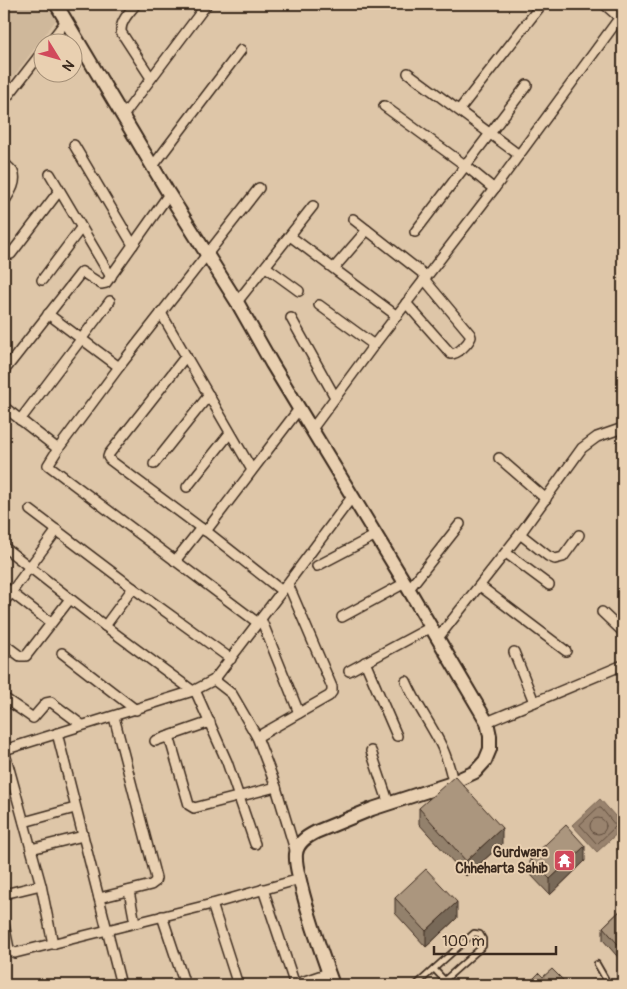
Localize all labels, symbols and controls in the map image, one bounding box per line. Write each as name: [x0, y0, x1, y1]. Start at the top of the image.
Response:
north arrow: [32, 32, 82, 82]
text: N: [58, 57, 78, 74]
place label: Gurdwara Chheharta Sahib: [455, 844, 548, 877]
temple icon: Gurdwara Chheharta Sahib: [552, 848, 576, 872]
scale bar: [434, 924, 557, 956]
text: 100 m: [442, 932, 485, 951]

